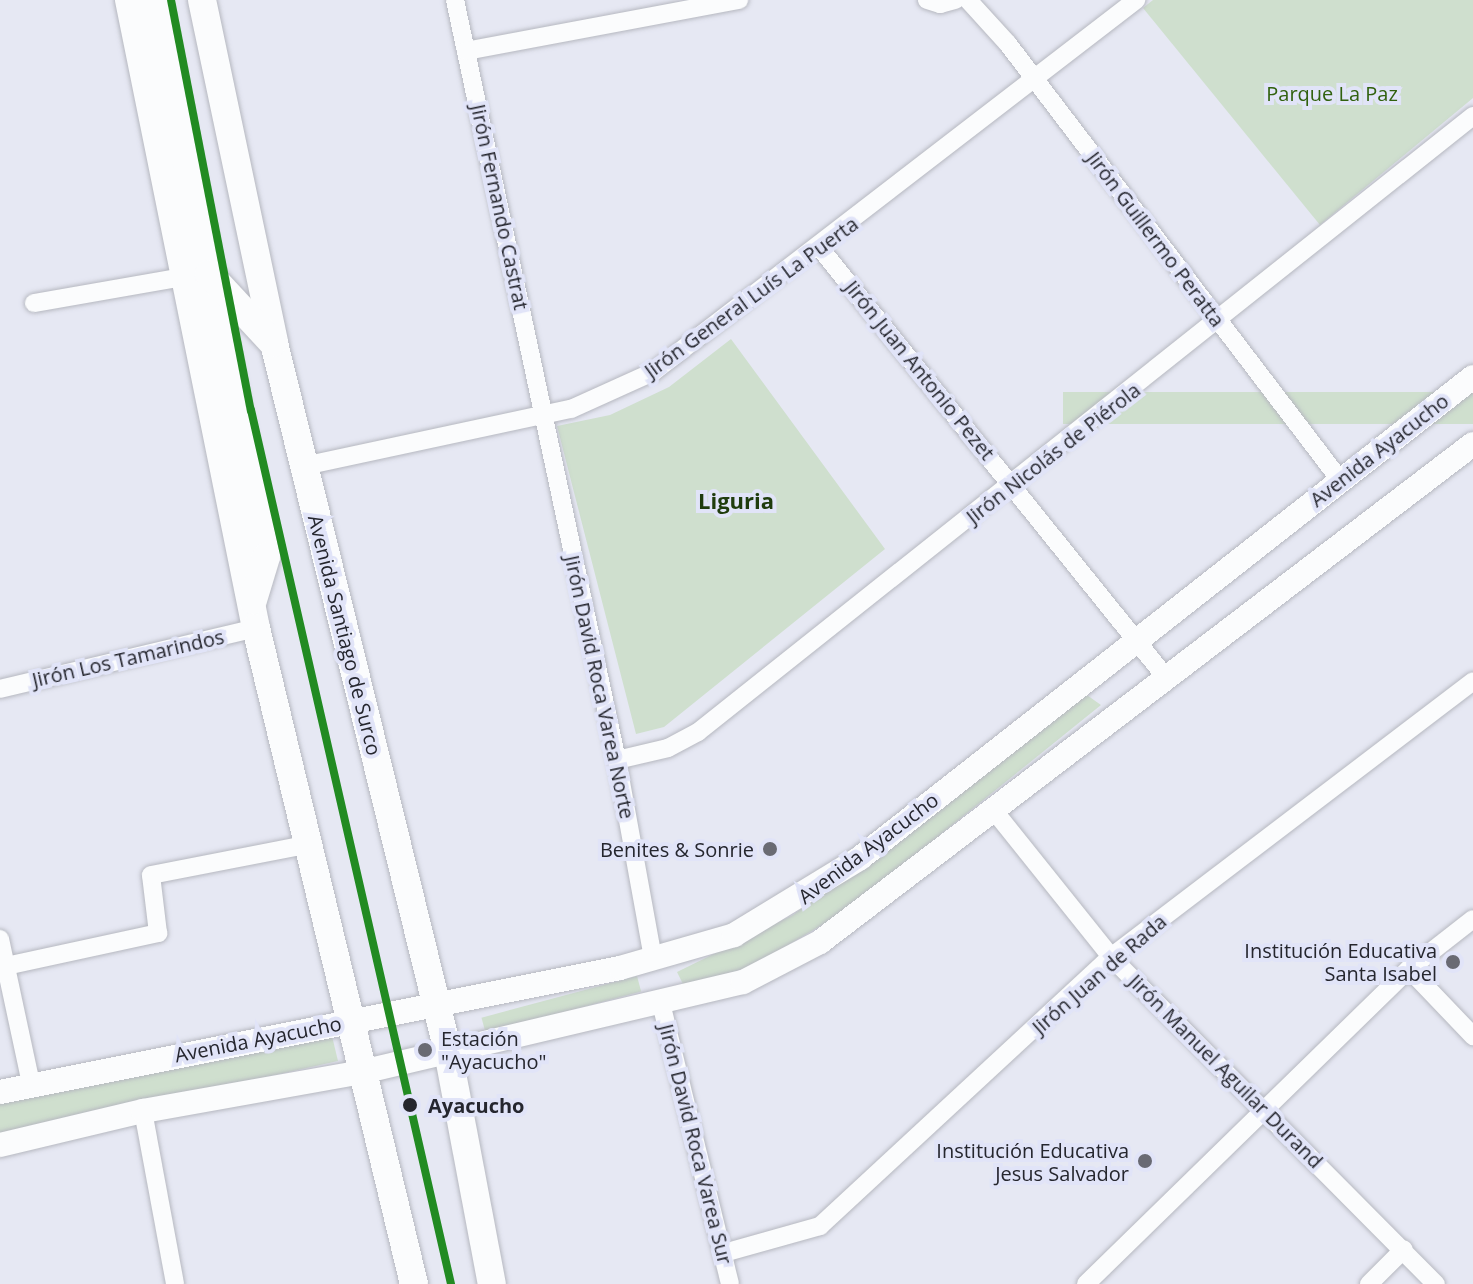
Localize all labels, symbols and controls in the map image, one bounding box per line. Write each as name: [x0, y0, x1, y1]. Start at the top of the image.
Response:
park label: Parque La Paz: [1266, 81, 1398, 105]
street label: Jirón Fernando Castrat: [466, 102, 534, 312]
street label: Jirón Guillermo Peratta: [1082, 147, 1230, 331]
street label: Jirón General Luís La Puerta: [640, 211, 862, 383]
street label: Jirón Juan Antonio Pezet: [840, 275, 1000, 465]
street label: Jirón Nicolás de Piérola: [961, 378, 1145, 528]
street label: Avenida Ayacucho: [1305, 388, 1453, 512]
district label: Liguria: [698, 488, 774, 514]
street label: Avenida Santiago de Surco: [303, 512, 387, 758]
street label: Jirón David Roca Varea Norte: [560, 553, 640, 821]
street label: Jirón Los Tamarindos: [30, 624, 226, 692]
street label: Avenida Ayacucho: [793, 787, 943, 909]
place label: Benites & Sonrie: [600, 837, 754, 861]
marker: Benites & Sonrie: [761, 840, 779, 858]
street label: Jirón Juan de Rada: [1027, 909, 1171, 1039]
place label: Institución Educativa Santa Isabel: [1244, 938, 1437, 985]
marker: Institución Educativa Santa Isabel: [1444, 953, 1462, 971]
street label: Jirón Manuel Aguilar Durand: [1124, 969, 1328, 1173]
street label: Avenida Ayacucho: [173, 1011, 343, 1067]
street label: Jirón David Roca Varea Sur: [655, 1021, 737, 1267]
place label: Estación "Ayacucho": [441, 1026, 546, 1073]
marker: Estación "Ayacucho": [416, 1041, 434, 1059]
place label: Ayacucho: [428, 1093, 524, 1117]
marker: Ayacucho: [399, 1094, 421, 1116]
place label: Institución Educativa Jesus Salvador: [936, 1138, 1129, 1185]
marker: Institución Educativa Jesus Salvador: [1136, 1152, 1154, 1170]

